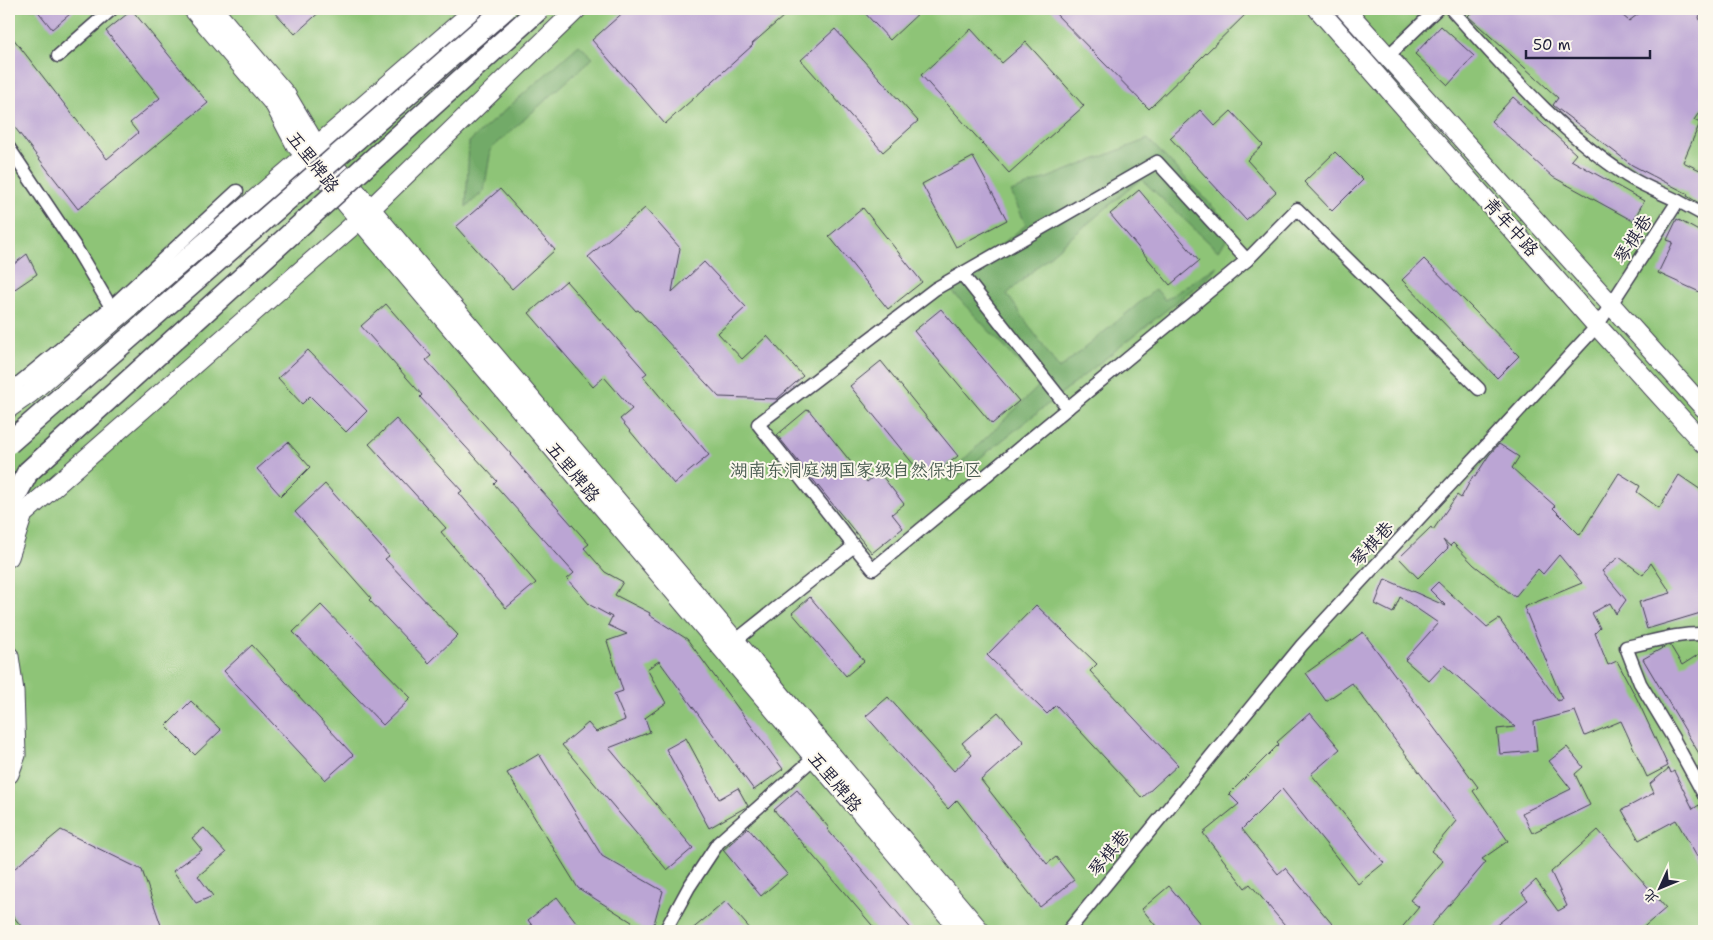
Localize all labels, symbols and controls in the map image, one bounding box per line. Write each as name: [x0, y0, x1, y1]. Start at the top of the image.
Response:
scale bar: [1526, 28, 1649, 60]
text: 50 m: [1533, 35, 1571, 55]
street label: 五里牌路: [281, 126, 345, 198]
street label: 青年中路: [1478, 192, 1544, 262]
street label: 琴棋巷: [1608, 210, 1658, 268]
street label: 五里牌路: [541, 437, 605, 507]
park label: 湖南东洞庭湖国家级自然保护区: [730, 458, 982, 482]
street label: 琴棋巷: [1345, 516, 1399, 572]
street label: 五里牌路: [803, 747, 867, 817]
street label: 琴棋巷: [1083, 824, 1135, 882]
north arrow: [1636, 862, 1686, 912]
text: 北: [1639, 886, 1662, 908]

